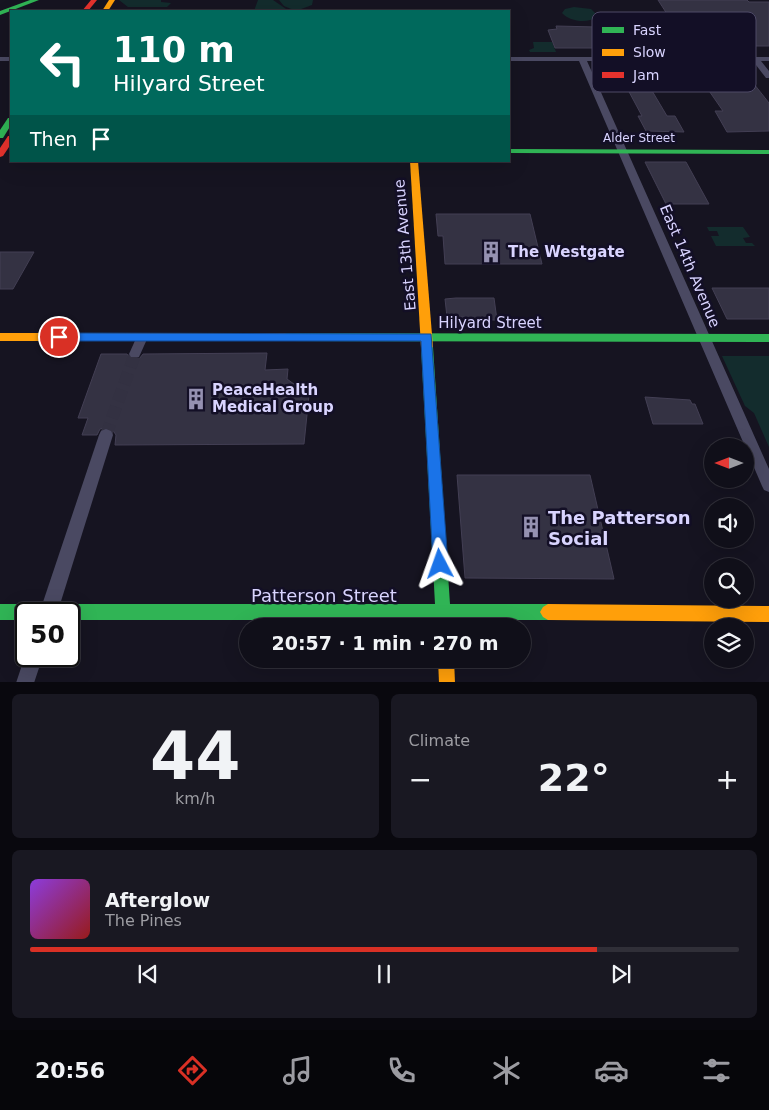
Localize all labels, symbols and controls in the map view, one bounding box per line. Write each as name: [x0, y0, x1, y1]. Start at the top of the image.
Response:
legend: [592, 12, 756, 92]
text: Fast: [633, 22, 662, 38]
icon: left: [30, 30, 95, 95]
text: 110 m: [113, 30, 235, 70]
text: Slow: [633, 44, 666, 60]
text: Jam: [632, 67, 659, 83]
text: Hilyard Street: [113, 71, 265, 96]
icon: arrive: [87, 125, 115, 153]
text: Then: [30, 128, 77, 150]
street label: Alder Street: [603, 131, 675, 145]
street label: East 13th Avenue: [390, 178, 420, 312]
street label: East 14th Avenue: [656, 202, 724, 330]
building icon: The Westgate: [478, 239, 504, 265]
place label: The Westgate: [508, 243, 625, 261]
street label: Hilyard Street: [438, 314, 542, 332]
pin: [38, 316, 80, 358]
icon: arrive: [45, 323, 73, 351]
place label: PeaceHealth Medical Group: [212, 381, 334, 416]
building icon: PeaceHealth Medical Group: [183, 386, 209, 412]
north arrow: [704, 438, 754, 488]
map controls: [704, 438, 754, 668]
button: sound: [704, 498, 754, 548]
place label: The Patterson Social: [548, 507, 691, 549]
building icon: The Patterson Social: [518, 514, 544, 540]
position arrow: [413, 537, 465, 589]
button: search: [704, 558, 754, 608]
street label: Patterson Street: [251, 585, 397, 606]
speed limit sign: 50: [15, 602, 80, 667]
button: layers: [704, 618, 754, 668]
text: 20:57 · 1 min · 270 m: [271, 632, 499, 654]
text: 44: [150, 719, 240, 794]
text: Climate: [409, 731, 470, 750]
text: 22°: [538, 756, 610, 800]
text: −: [409, 763, 432, 796]
text: +: [716, 763, 739, 796]
text: km/h: [175, 789, 215, 808]
text: Afterglow: [105, 889, 210, 911]
text: The Pines: [105, 911, 182, 930]
icon: previous: [134, 960, 162, 988]
icon: pause: [370, 960, 398, 988]
icon: next: [607, 960, 635, 988]
icon: directions: [175, 1053, 210, 1088]
icon: music: [280, 1053, 315, 1088]
icon: phone: [384, 1053, 419, 1088]
icon: climate: [489, 1053, 524, 1088]
icon: car: [594, 1053, 629, 1088]
icon: filters: [699, 1053, 734, 1088]
text: 20:56: [35, 1058, 105, 1083]

